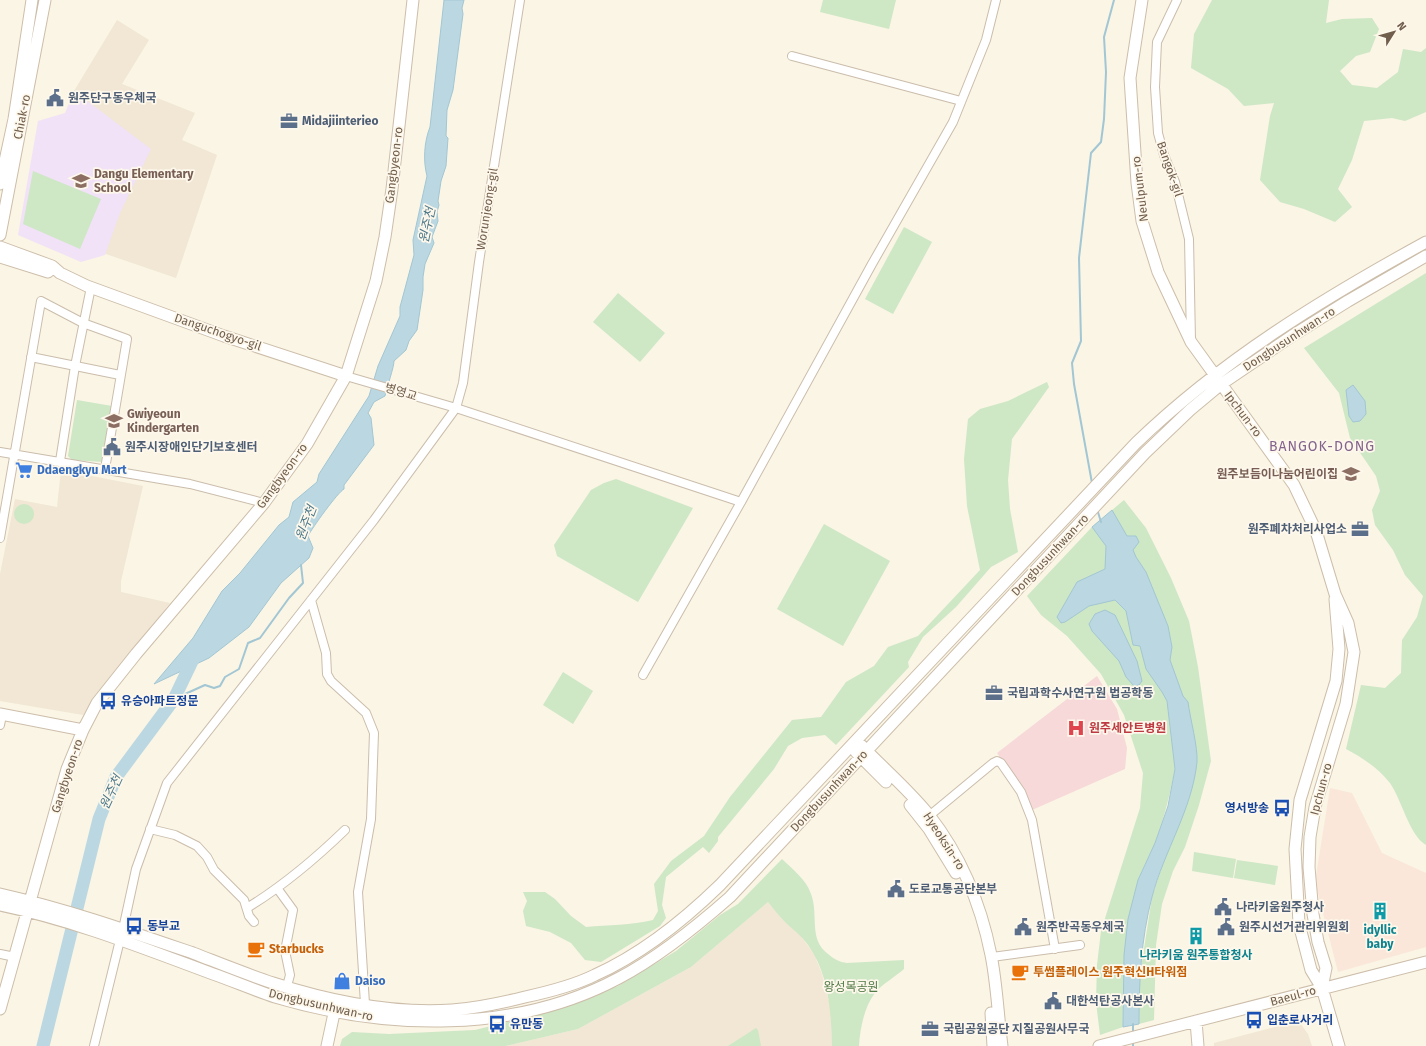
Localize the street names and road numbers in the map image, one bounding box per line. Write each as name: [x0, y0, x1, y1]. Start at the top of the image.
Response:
street label: Chiak-ro: [11, 93, 33, 141]
street label: Gangbyeon-ro: [382, 126, 406, 204]
street label: Bangok-gil: [1154, 139, 1186, 199]
street label: Neulpum-ro: [1129, 156, 1151, 222]
street label: Worunjeong-gil: [474, 166, 501, 251]
street label: Dongbusunhwan-ro: [1240, 304, 1338, 374]
street label: Danguchogyo-gil: [173, 311, 264, 354]
street label: 병영교: [383, 380, 419, 404]
street label: Ipchun-ro: [1221, 388, 1265, 440]
street label: Gangbyeon-ro: [254, 441, 310, 511]
street label: Dongbusunhwan-ro: [1008, 511, 1092, 599]
street label: Gangbyeon-ro: [48, 737, 86, 815]
street label: Dongbusunhwan-ro: [787, 747, 871, 835]
street label: Ipchun-ro: [1307, 761, 1335, 817]
street label: Hyeoksin-ro: [920, 810, 968, 872]
street label: Baeul-ro: [1269, 983, 1317, 1009]
street label: Dongbusunhwan-ro: [267, 986, 375, 1024]

